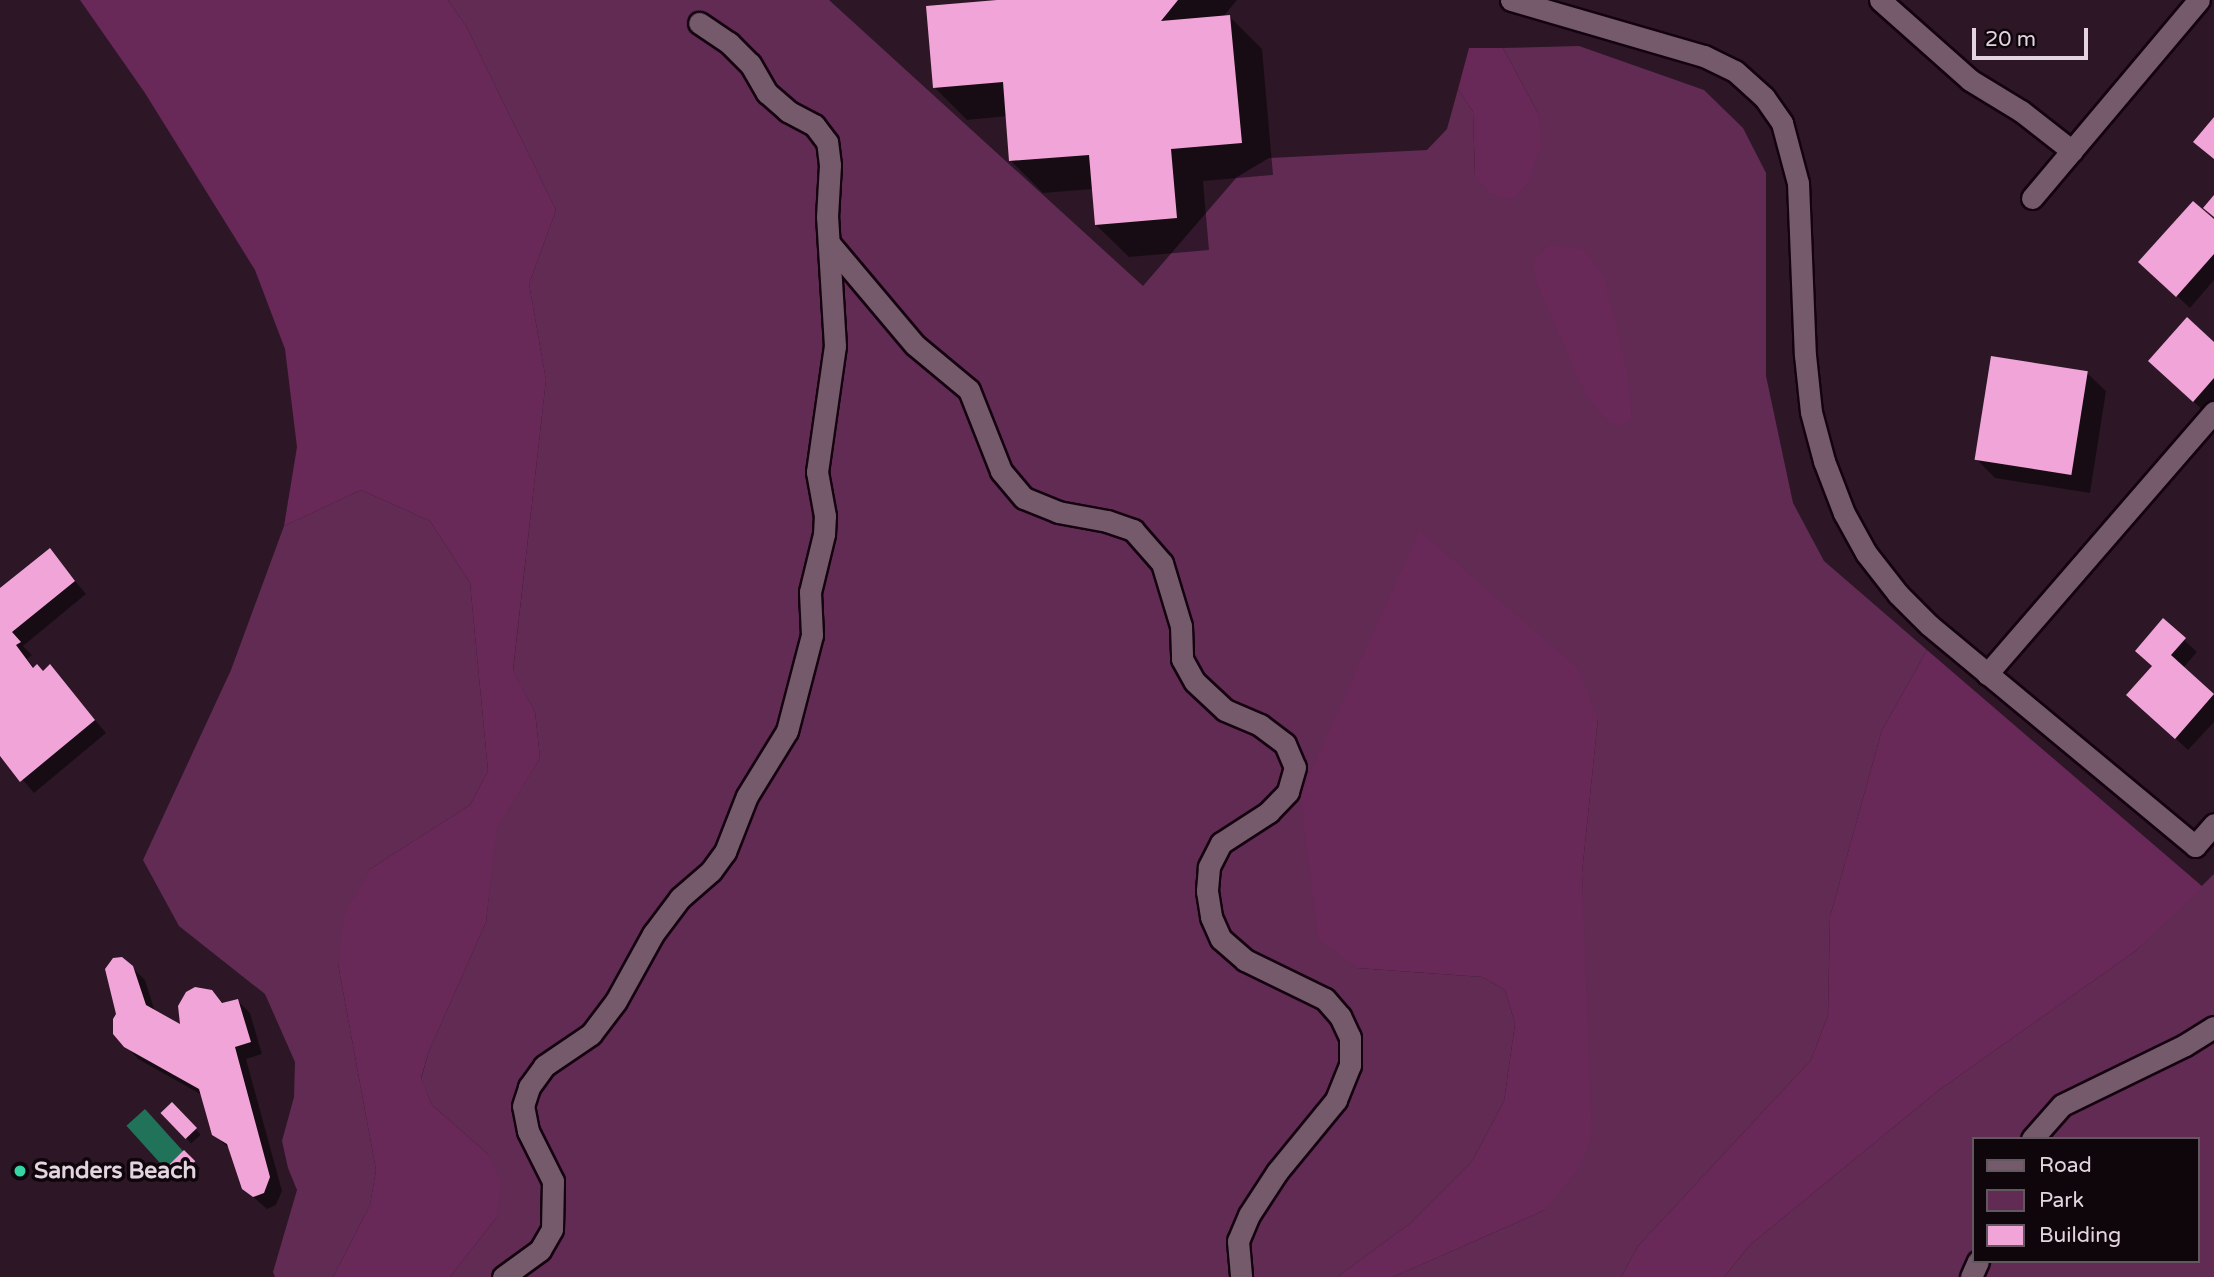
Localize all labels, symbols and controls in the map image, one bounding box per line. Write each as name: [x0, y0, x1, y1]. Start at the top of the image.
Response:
scale bar: [1976, 14, 2092, 58]
text: 20 m: [1985, 27, 2036, 52]
legend: [1972, 1137, 2200, 1263]
text: Road: [2039, 1153, 2092, 1178]
place label: Sanders Beach: [34, 1157, 196, 1185]
marker: Sanders Beach: [12, 1163, 28, 1179]
text: Park: [2039, 1188, 2084, 1213]
text: Building: [2039, 1223, 2121, 1248]

